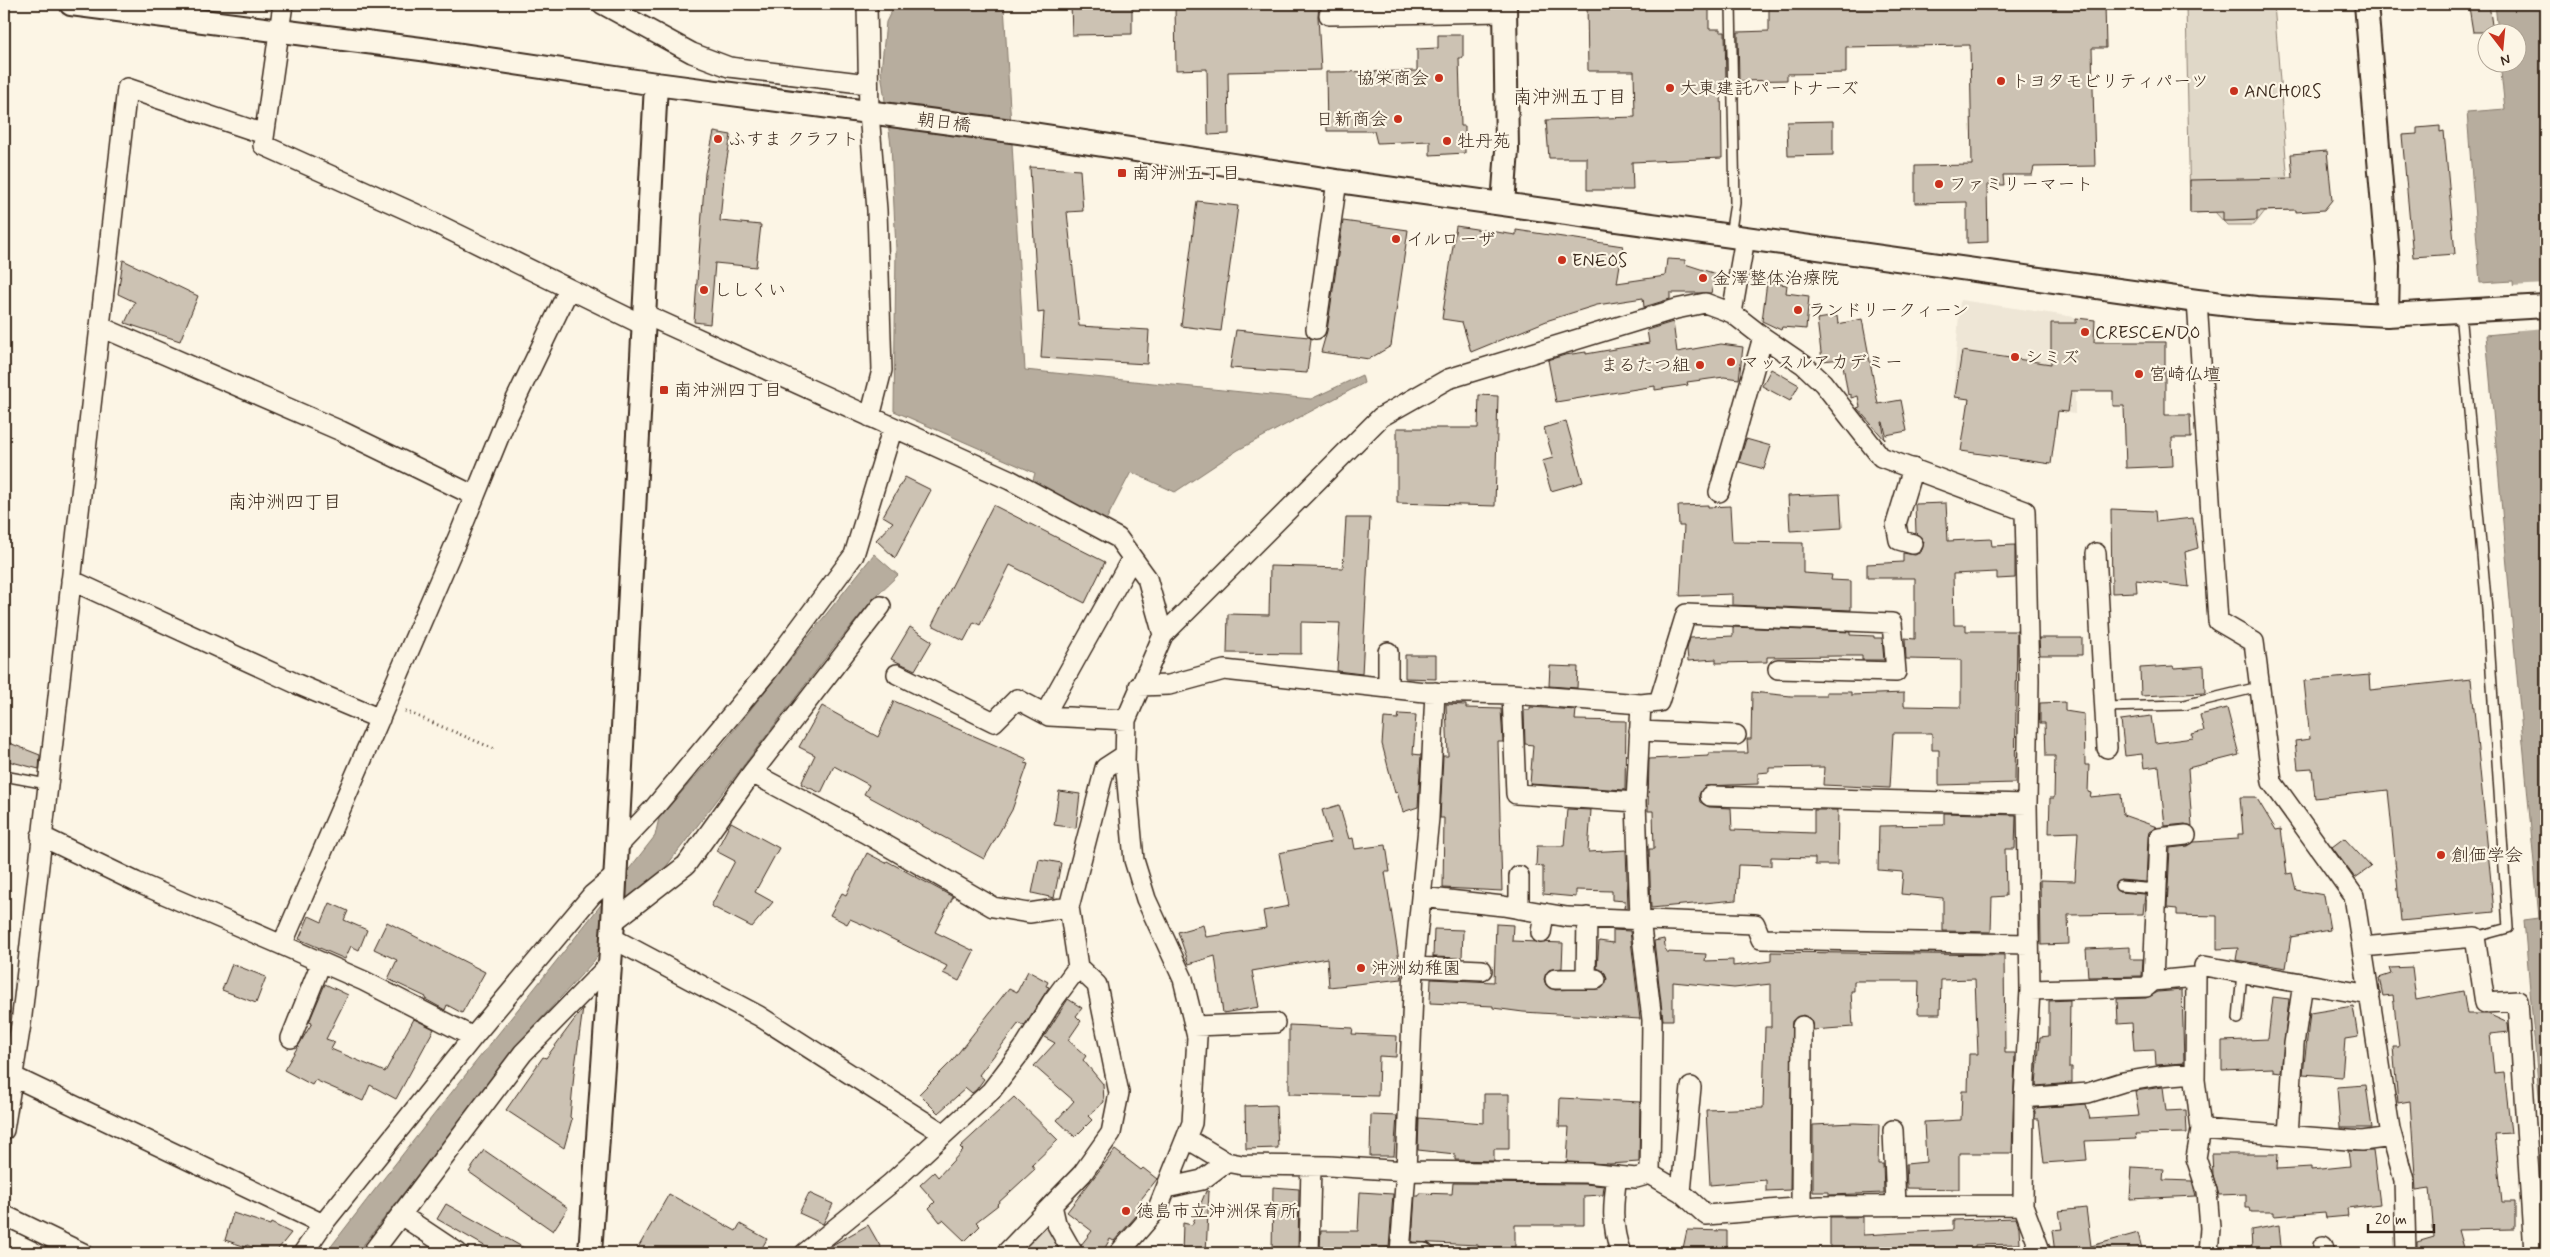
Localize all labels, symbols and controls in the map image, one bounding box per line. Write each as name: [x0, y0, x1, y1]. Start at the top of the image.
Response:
north arrow: [2478, 22, 2528, 72]
text: N: [2498, 50, 2512, 69]
place label: 協栄商会: [1357, 67, 1429, 91]
place label: トヨタモビリティパーツ: [2011, 70, 2209, 94]
marker: 協栄商会: [1433, 72, 1445, 84]
marker: トヨタモビリティパーツ: [1995, 75, 2007, 87]
place label: 大東建託パートナーズ: [1680, 77, 1859, 101]
place label: ANCHORS: [2244, 80, 2321, 104]
marker: 大東建託パートナーズ: [1664, 82, 1676, 94]
district label: 南沖洲五丁目: [1513, 85, 1627, 110]
marker: ANCHORS: [2228, 85, 2240, 97]
street label: 朝日橋: [916, 108, 972, 138]
place label: 日新商会: [1316, 108, 1388, 132]
marker: 日新商会: [1392, 113, 1404, 125]
place label: ふすま クラフト: [728, 128, 859, 152]
place label: 牡丹苑: [1457, 130, 1511, 154]
marker: ふすま クラフト: [712, 133, 724, 145]
marker: 牡丹苑: [1441, 135, 1453, 147]
place label: 南沖洲五丁目: [1132, 162, 1240, 186]
marker: 南沖洲五丁目: [1116, 167, 1128, 179]
place label: ファミリーマート: [1949, 173, 2093, 197]
marker: ファミリーマート: [1933, 178, 1945, 190]
place label: イルローザ: [1406, 228, 1496, 252]
marker: イルローザ: [1390, 233, 1402, 245]
place label: ENEOS: [1572, 249, 1627, 273]
marker: ENEOS: [1556, 254, 1568, 266]
place label: 金澤整体治療院: [1713, 267, 1839, 291]
marker: 金澤整体治療院: [1697, 272, 1709, 284]
place label: ししくい: [714, 279, 786, 303]
marker: ししくい: [698, 284, 710, 296]
place label: ランドリークィーン: [1808, 299, 1969, 323]
marker: ランドリークィーン: [1792, 304, 1804, 316]
place label: CRESCENDO: [2095, 321, 2201, 345]
marker: CRESCENDO: [2079, 326, 2091, 338]
place label: シミズ: [2025, 346, 2079, 370]
place label: マッスルアカデミー: [1741, 351, 1903, 375]
marker: シミズ: [2009, 351, 2021, 363]
place label: まるたつ組: [1600, 354, 1690, 378]
marker: マッスルアカデミー: [1725, 356, 1737, 368]
marker: まるたつ組: [1694, 359, 1706, 371]
place label: 宮崎仏壇: [2149, 363, 2221, 387]
marker: 宮崎仏壇: [2133, 368, 2145, 380]
place label: 南沖洲四丁目: [674, 379, 782, 403]
marker: 南沖洲四丁目: [658, 384, 670, 396]
district label: 南沖洲四丁目: [228, 490, 342, 515]
place label: 創価学会: [2451, 844, 2523, 868]
marker: 創価学会: [2435, 849, 2447, 861]
place label: 沖洲幼稚園: [1371, 957, 1461, 981]
marker: 沖洲幼稚園: [1355, 962, 1367, 974]
place label: 徳島市立沖洲保育所: [1136, 1200, 1298, 1224]
scale bar: [2368, 1202, 2434, 1234]
marker: 徳島市立沖洲保育所: [1120, 1205, 1132, 1217]
text: 20 m: [2375, 1210, 2407, 1230]

